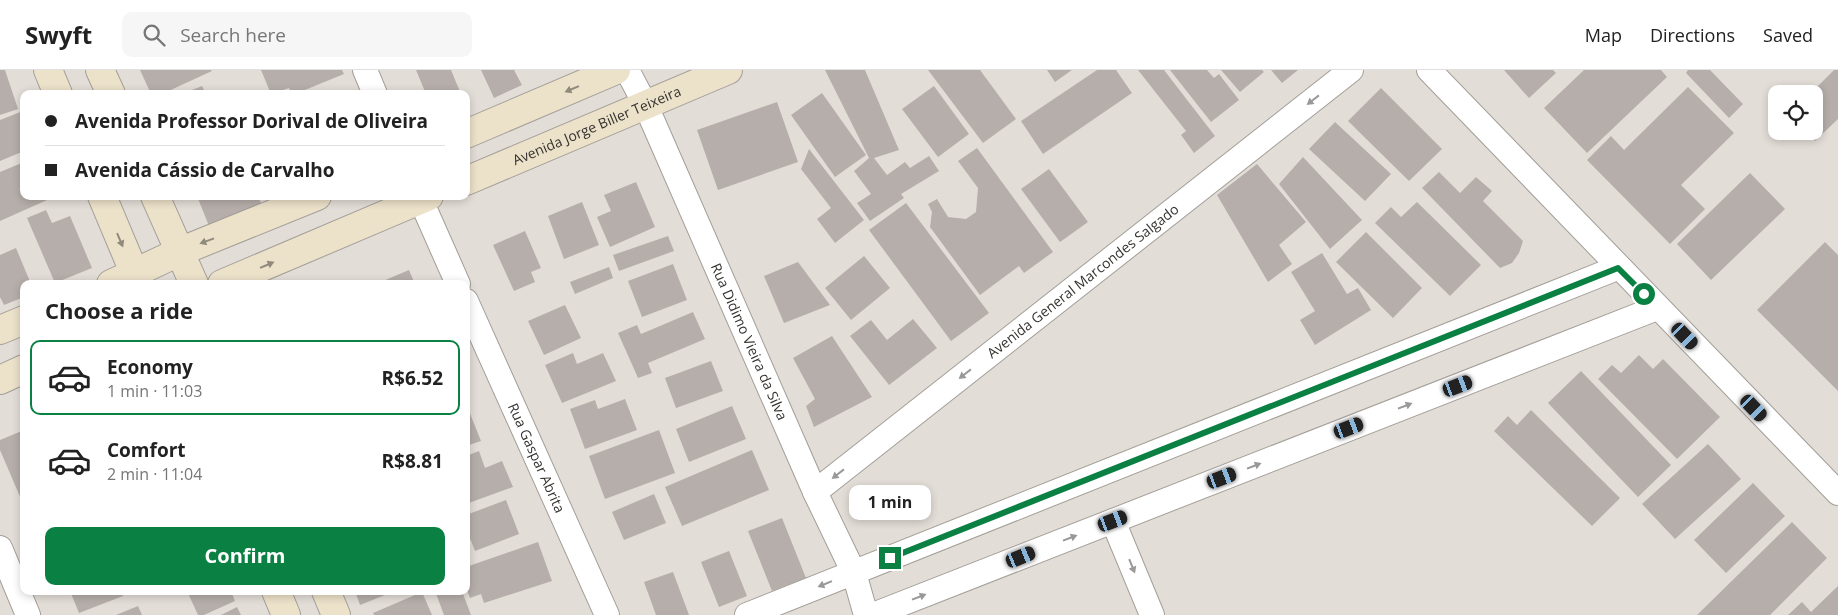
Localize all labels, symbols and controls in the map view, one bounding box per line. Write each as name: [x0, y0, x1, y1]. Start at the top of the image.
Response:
search box: [122, 12, 472, 57]
text: Swyft: [25, 18, 92, 51]
icon: search: [140, 21, 168, 49]
text: Search here: [180, 22, 286, 48]
text: Map: [1585, 23, 1622, 47]
text: Directions: [1650, 23, 1735, 47]
text: Saved: [1763, 23, 1813, 47]
street label: Avenida Jorge Biller Teixeira: [509, 81, 684, 169]
map controls: [1768, 85, 1823, 140]
button: locate: [1768, 85, 1823, 140]
one-way arrow: [564, 86, 579, 93]
one-way arrow: [1307, 95, 1320, 106]
text: Avenida Professor Dorival de Oliveira: [75, 108, 428, 134]
text: Avenida Cássio de Carvalho: [75, 157, 335, 183]
street label: Avenida General Marcondes Salgado: [983, 199, 1182, 362]
one-way arrow: [117, 233, 125, 247]
one-way arrow: [199, 237, 214, 245]
one-way arrow: [260, 260, 274, 268]
street label: Rua Didimo Vieira da Silva: [707, 260, 792, 423]
route start: [1633, 283, 1655, 305]
text: Choose a ride: [45, 295, 193, 325]
car: [1669, 320, 1700, 352]
text: Economy: [107, 354, 193, 380]
icon: car: [47, 355, 92, 400]
text: R$6.52: [382, 365, 443, 391]
one-way arrow: [959, 368, 972, 379]
car: [1441, 374, 1474, 398]
text: 1 min · 11:03: [107, 380, 202, 402]
car: [1738, 392, 1769, 424]
street label: Rua Gaspar Abrita: [504, 400, 570, 516]
one-way arrow: [1398, 402, 1412, 410]
car: [1332, 416, 1365, 440]
text: Comfort: [107, 437, 186, 463]
icon: car: [47, 438, 92, 483]
text: R$8.81: [382, 448, 443, 474]
one-way arrow: [1247, 461, 1261, 469]
text: 2 min · 11:04: [107, 463, 202, 485]
car: [1205, 466, 1238, 490]
one-way arrow: [831, 469, 844, 479]
callout: 1 min: [849, 486, 931, 520]
text: 1 min: [868, 491, 912, 513]
car: [1096, 509, 1129, 533]
button: Confirm: [45, 527, 445, 585]
one-way arrow: [1063, 533, 1077, 541]
car: [1004, 544, 1037, 570]
route end: [879, 547, 901, 569]
one-way arrow: [1128, 559, 1136, 573]
one-way arrow: [817, 581, 832, 588]
one-way arrow: [911, 593, 926, 600]

